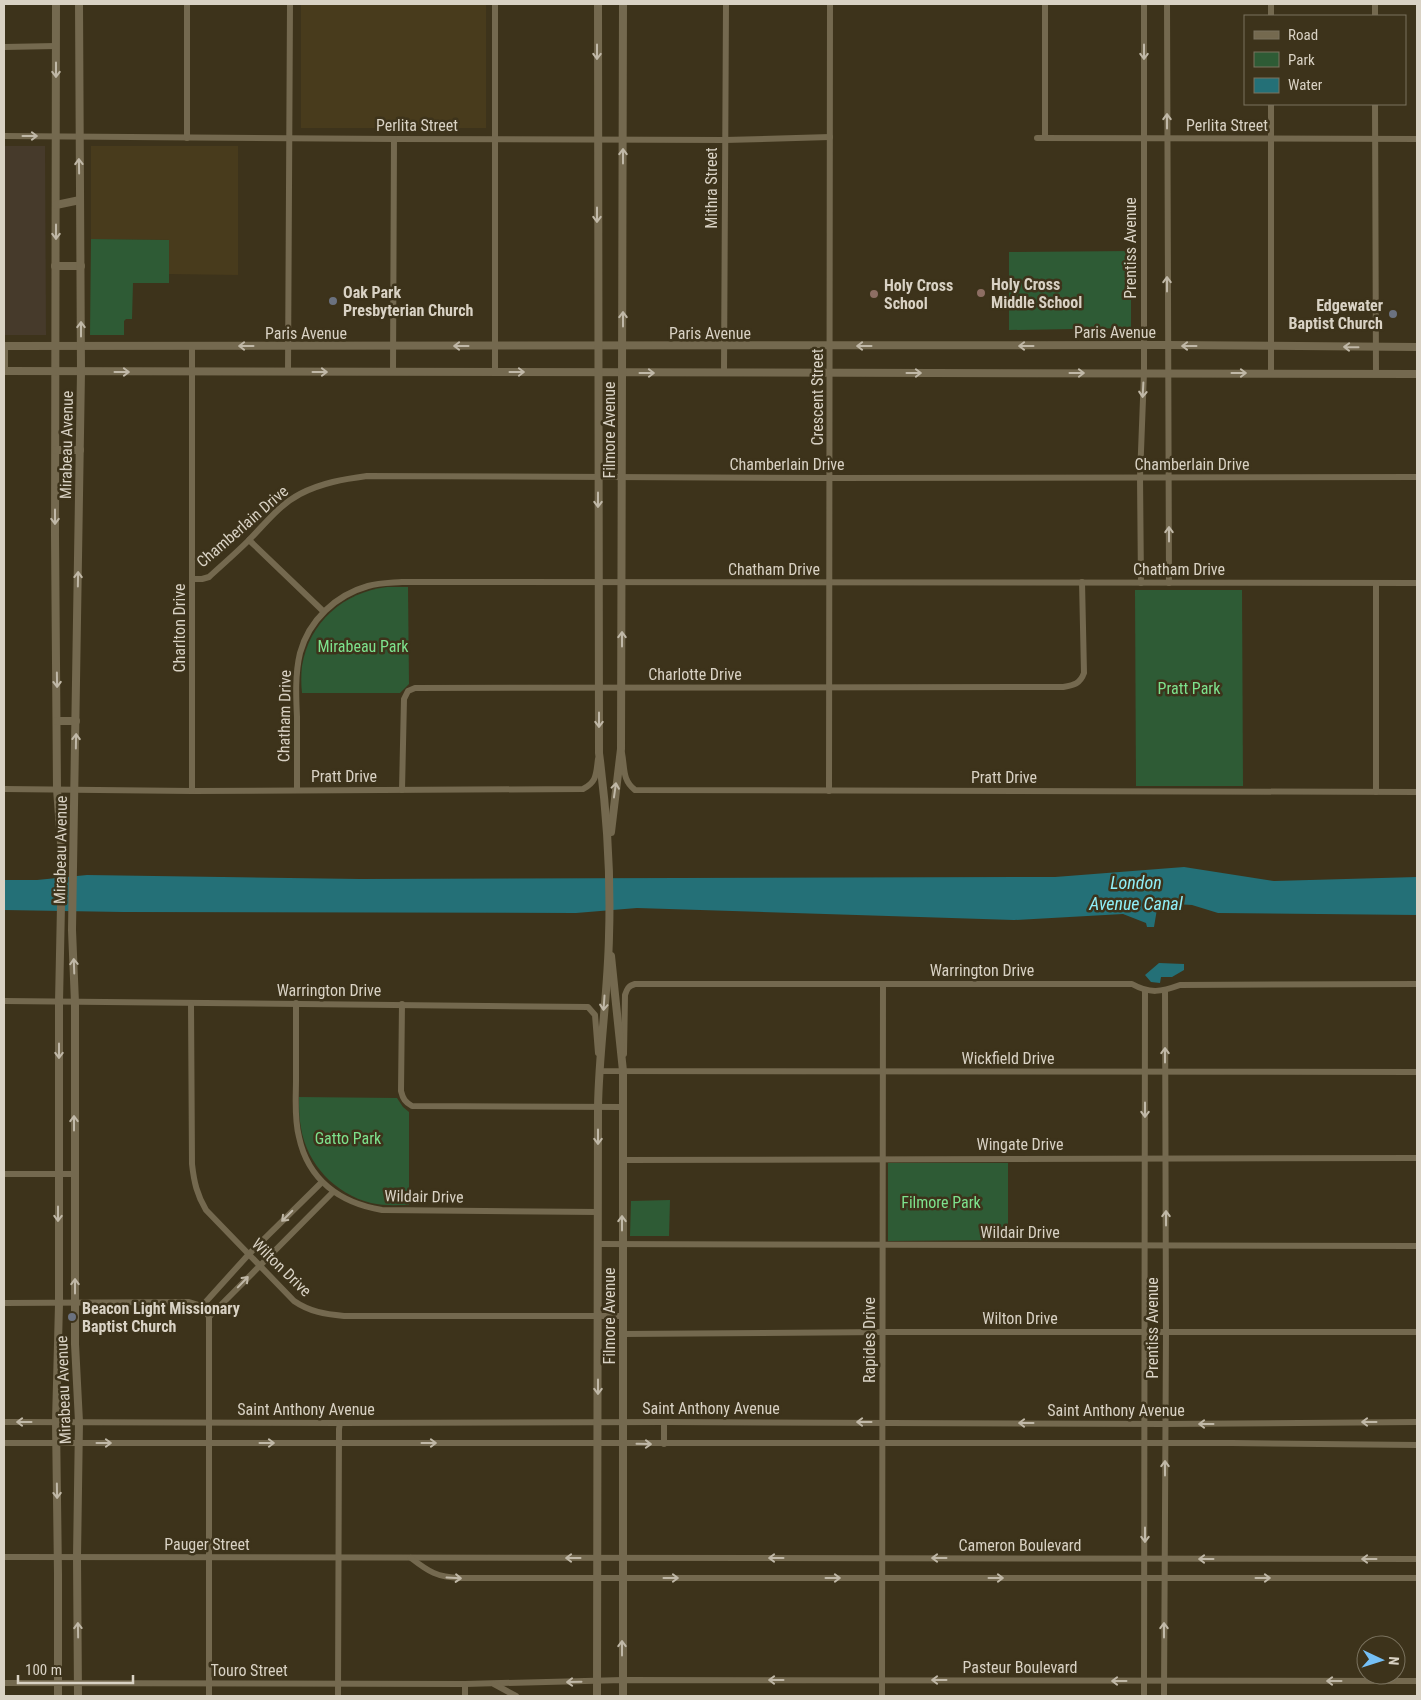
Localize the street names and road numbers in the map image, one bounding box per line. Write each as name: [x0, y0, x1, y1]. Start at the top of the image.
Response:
street label: Perlita Street: [376, 116, 458, 135]
street label: Perlita Street: [1186, 116, 1268, 135]
street label: Mithra Street: [702, 147, 721, 229]
street label: Prentiss Avenue: [1121, 197, 1140, 299]
street label: Paris Avenue: [1074, 323, 1156, 342]
street label: Paris Avenue: [265, 324, 347, 343]
street label: Paris Avenue: [669, 324, 751, 343]
street label: Crescent Street: [808, 348, 827, 446]
street label: Filmore Avenue: [600, 381, 619, 479]
street label: Mirabeau Avenue: [56, 391, 77, 499]
street label: Chamberlain Drive: [729, 455, 845, 474]
street label: Chamberlain Drive: [1134, 455, 1250, 474]
street label: Chamberlain Drive: [193, 481, 292, 571]
street label: Chatham Drive: [728, 560, 820, 579]
street label: Chatham Drive: [1133, 560, 1225, 579]
street label: Charlton Drive: [170, 584, 189, 672]
street label: Charlotte Drive: [648, 665, 742, 684]
street label: Chatham Drive: [274, 670, 295, 762]
street label: Pratt Drive: [311, 767, 377, 786]
street label: Pratt Drive: [971, 768, 1037, 787]
street label: Mirabeau Avenue: [50, 796, 71, 904]
street label: Warrington Drive: [930, 961, 1034, 980]
street label: Warrington Drive: [277, 981, 381, 1000]
street label: Wickfield Drive: [961, 1049, 1055, 1068]
street label: Wingate Drive: [977, 1135, 1064, 1154]
street label: Wildair Drive: [384, 1186, 464, 1207]
street label: Wildair Drive: [980, 1223, 1060, 1242]
street label: Wilton Drive: [248, 1234, 315, 1300]
street label: Filmore Avenue: [600, 1267, 619, 1365]
street label: Prentiss Avenue: [1143, 1277, 1162, 1379]
street label: Rapides Drive: [860, 1297, 879, 1383]
street label: Wilton Drive: [982, 1309, 1058, 1328]
street label: Mirabeau Avenue: [52, 1335, 75, 1445]
street label: Saint Anthony Avenue: [642, 1399, 780, 1418]
street label: Saint Anthony Avenue: [237, 1400, 375, 1419]
street label: Saint Anthony Avenue: [1047, 1401, 1185, 1420]
street label: Pauger Street: [164, 1535, 250, 1554]
street label: Cameron Boulevard: [958, 1536, 1082, 1555]
street label: Pasteur Boulevard: [963, 1658, 1077, 1677]
street label: Touro Street: [210, 1661, 288, 1680]

